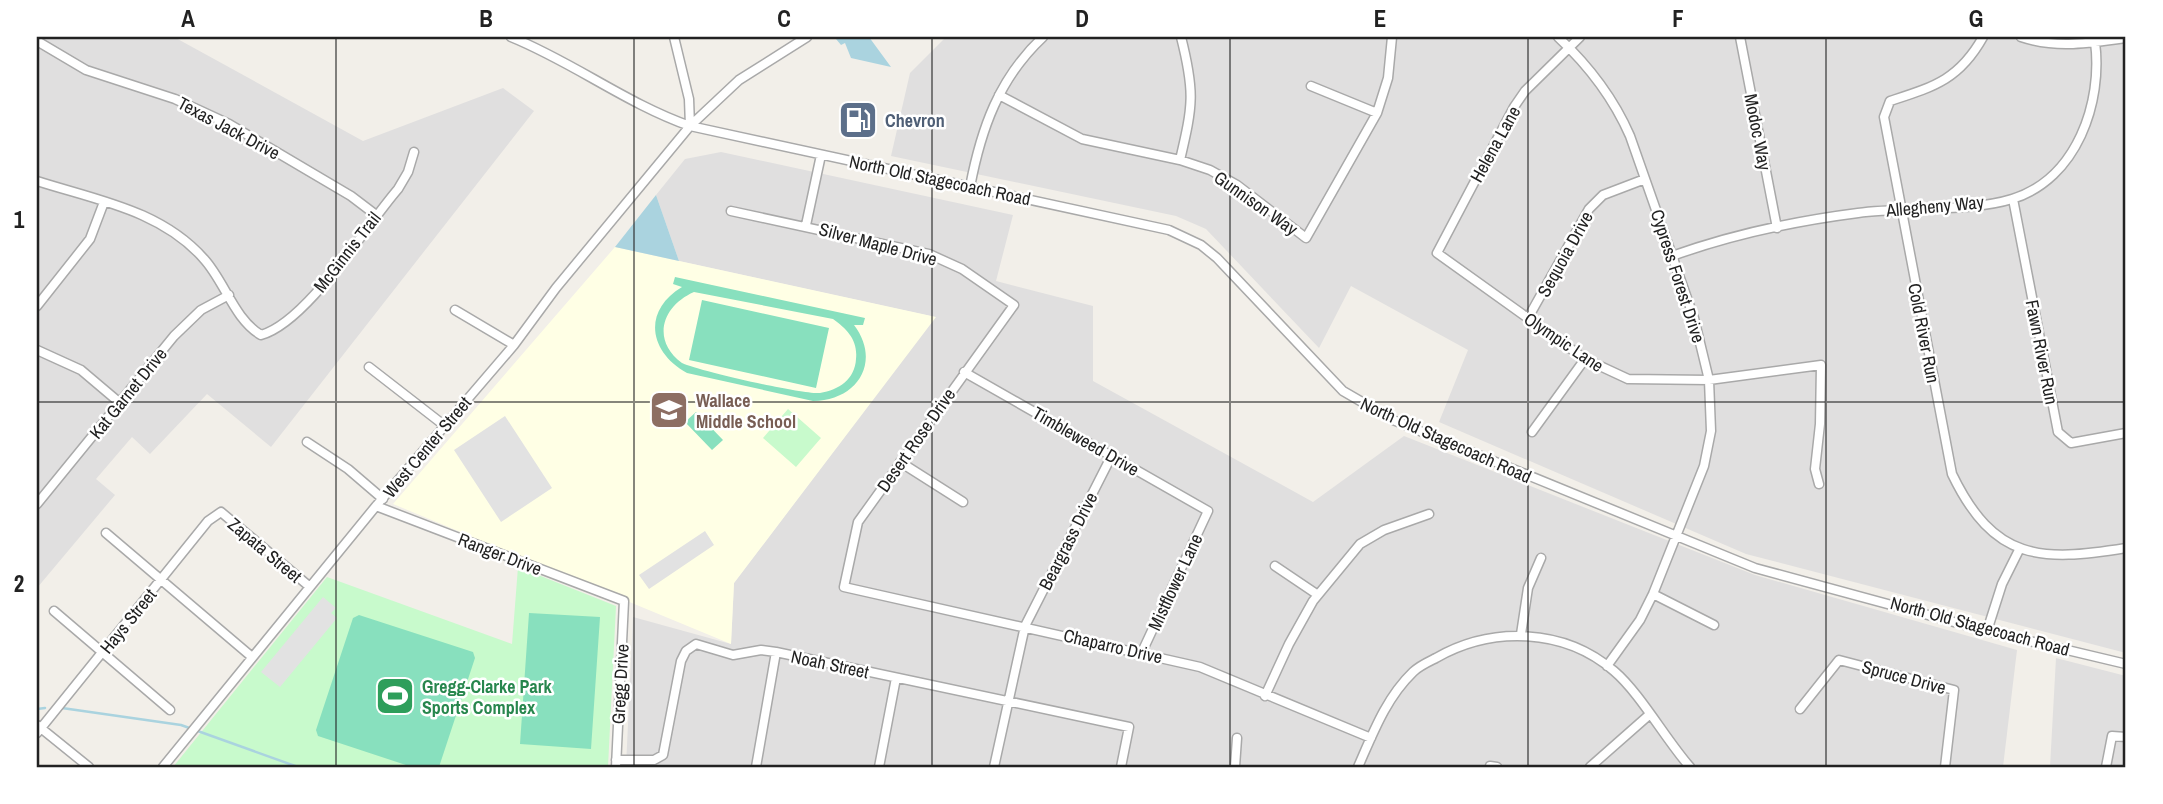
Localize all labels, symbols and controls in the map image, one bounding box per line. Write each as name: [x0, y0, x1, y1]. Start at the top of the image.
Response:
text: A: [181, 3, 195, 34]
text: B: [479, 3, 493, 34]
text: C: [777, 3, 791, 34]
text: D: [1075, 3, 1089, 34]
text: E: [1374, 3, 1386, 34]
text: F: [1672, 3, 1684, 34]
text: G: [1969, 3, 1983, 34]
street label: Texas Jack Drive: [174, 91, 284, 165]
street label: Modoc Way: [1738, 92, 1778, 173]
fuel station icon: Chevron: [837, 99, 879, 141]
street label: Helena Lane: [1464, 101, 1526, 187]
place label: Chevron: [885, 108, 945, 133]
street label: North Old Stagecoach Road: [847, 149, 1033, 211]
street label: Gunnison Way: [1209, 165, 1303, 241]
street label: Allegheny Way: [1884, 189, 1985, 223]
text: 1: [14, 204, 25, 235]
street label: McGinnis Trail: [308, 206, 386, 298]
street label: Cypress Forest Drive: [1645, 206, 1711, 346]
street label: Sequoia Drive: [1531, 207, 1599, 301]
street label: Silver Maple Drive: [816, 216, 940, 272]
street label: Cold River Run: [1902, 281, 1946, 385]
street label: Fawn River Run: [2020, 298, 2064, 406]
street label: Olympic Lane: [1519, 306, 1609, 378]
street label: Kat Garnet Drive: [83, 342, 173, 444]
street label: Desert Rose Drive: [871, 383, 961, 497]
place label: Wallace Middle School: [696, 388, 796, 434]
school or university icon: Wallace Middle School: [648, 389, 690, 431]
street label: West Center Street: [377, 391, 477, 503]
street label: North Old Stagecoach Road: [1357, 391, 1535, 489]
street label: Timbleweed Drive: [1028, 400, 1144, 482]
street label: Beargrass Drive: [1033, 488, 1103, 594]
street label: Zapata Street: [223, 512, 307, 588]
street label: Ranger Drive: [455, 527, 545, 581]
street label: Mistflower Lane: [1142, 530, 1208, 634]
text: 2: [14, 568, 24, 599]
street label: Hays Street: [94, 583, 162, 659]
street label: North Old Stagecoach Road: [1888, 590, 2072, 662]
street label: Chaparro Drive: [1061, 622, 1165, 670]
street label: Gregg Drive: [605, 643, 635, 725]
street label: Noah Street: [789, 644, 871, 684]
street label: Spruce Drive: [1859, 654, 1949, 700]
place label: Gregg-Clarke Park Sports Complex: [422, 674, 552, 720]
sports icon: Gregg-Clarke Park Sports Complex: [374, 675, 416, 717]

